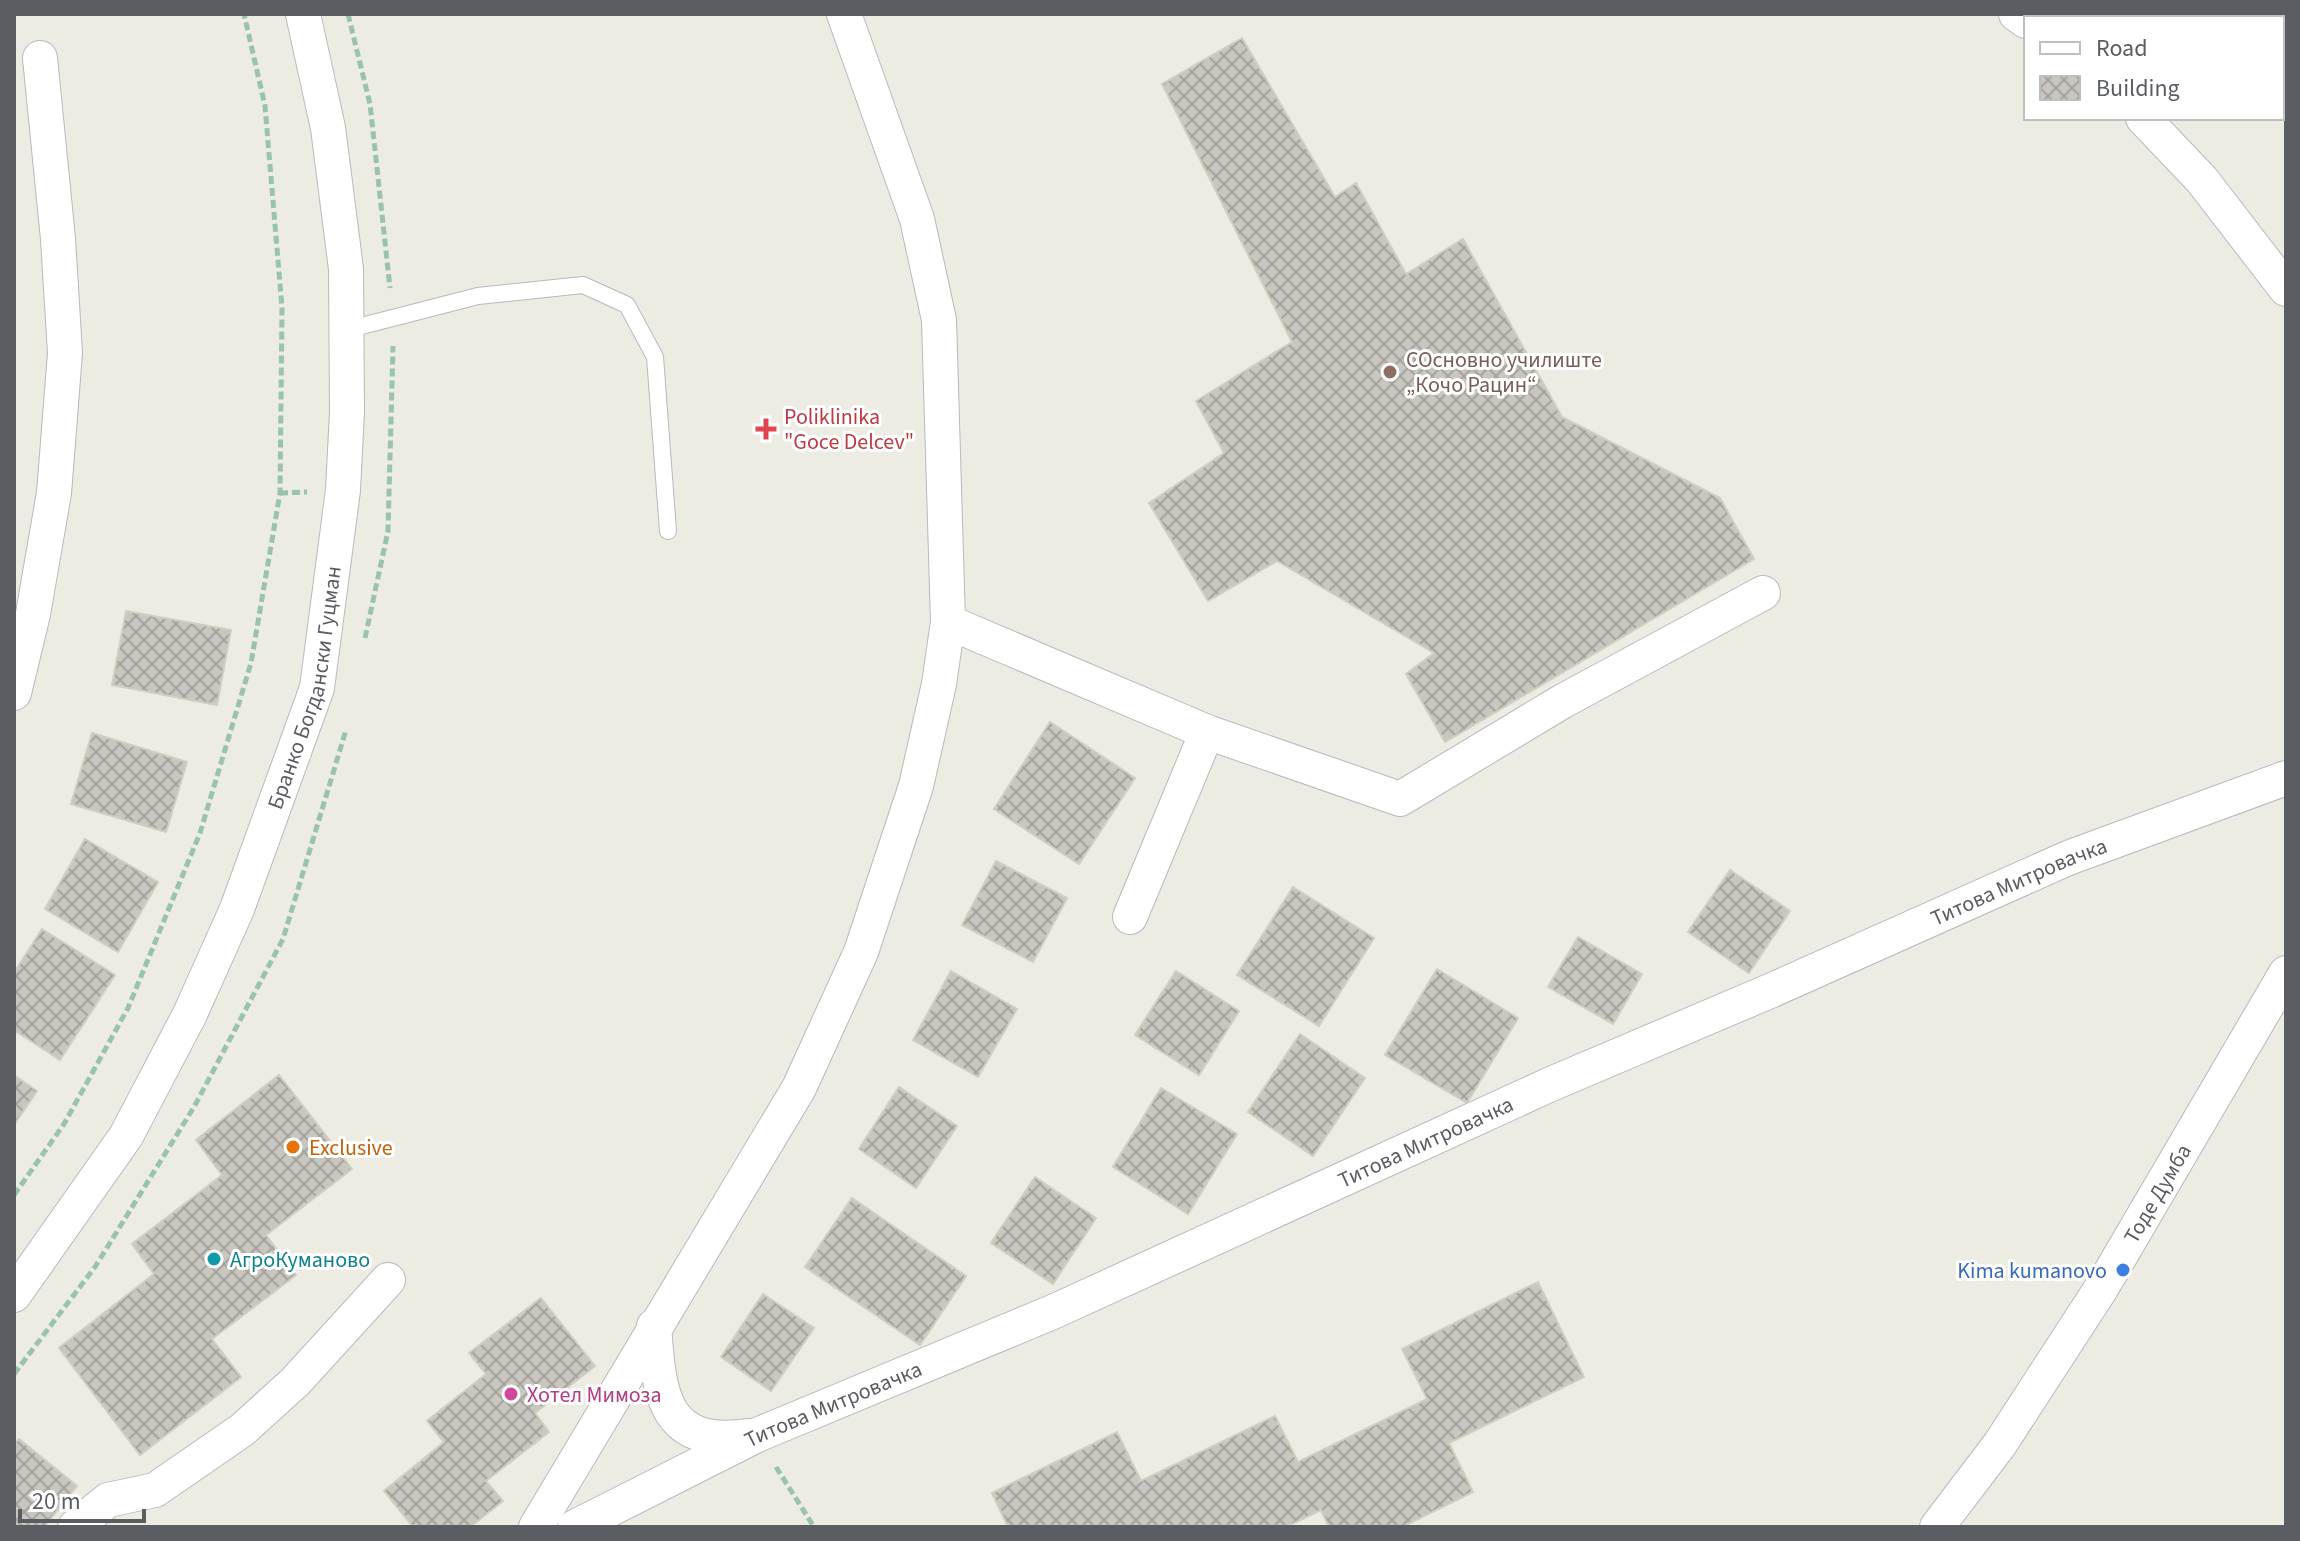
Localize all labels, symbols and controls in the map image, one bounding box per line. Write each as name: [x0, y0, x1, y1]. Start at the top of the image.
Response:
legend: [2024, 16, 2284, 120]
text: Road: [2096, 31, 2148, 66]
text: Building: [2096, 71, 2180, 106]
place label: СОсновно училиште „Кочо Рацин“: [1406, 344, 1602, 401]
marker: СОсновно училиште „Кочо Рацин“: [1381, 363, 1399, 381]
place label: Poliklinika "Goce Delcev": [784, 401, 914, 458]
marker: Poliklinika "Goce Delcev": [755, 418, 777, 440]
street label: Бранко Богдански Гуцман: [259, 564, 350, 814]
street label: Титова Митровачка: [1926, 830, 2112, 934]
street label: Титова Митровачка: [1333, 1088, 1519, 1196]
place label: Exclusive: [309, 1132, 393, 1164]
marker: Exclusive: [284, 1138, 302, 1156]
street label: Тоде Думба: [2116, 1138, 2200, 1250]
place label: АгроКуманово: [230, 1244, 370, 1276]
marker: АгроКуманово: [205, 1250, 223, 1268]
place label: Kima kumanovo: [1957, 1255, 2107, 1287]
marker: Kima kumanovo: [2114, 1261, 2132, 1279]
street label: Титова Митровачка: [739, 1353, 927, 1456]
place label: Хотел Мимоза: [527, 1379, 662, 1411]
marker: Хотел Мимоза: [502, 1385, 520, 1403]
scale bar: [20, 1473, 144, 1523]
text: 20 m: [32, 1484, 81, 1519]

